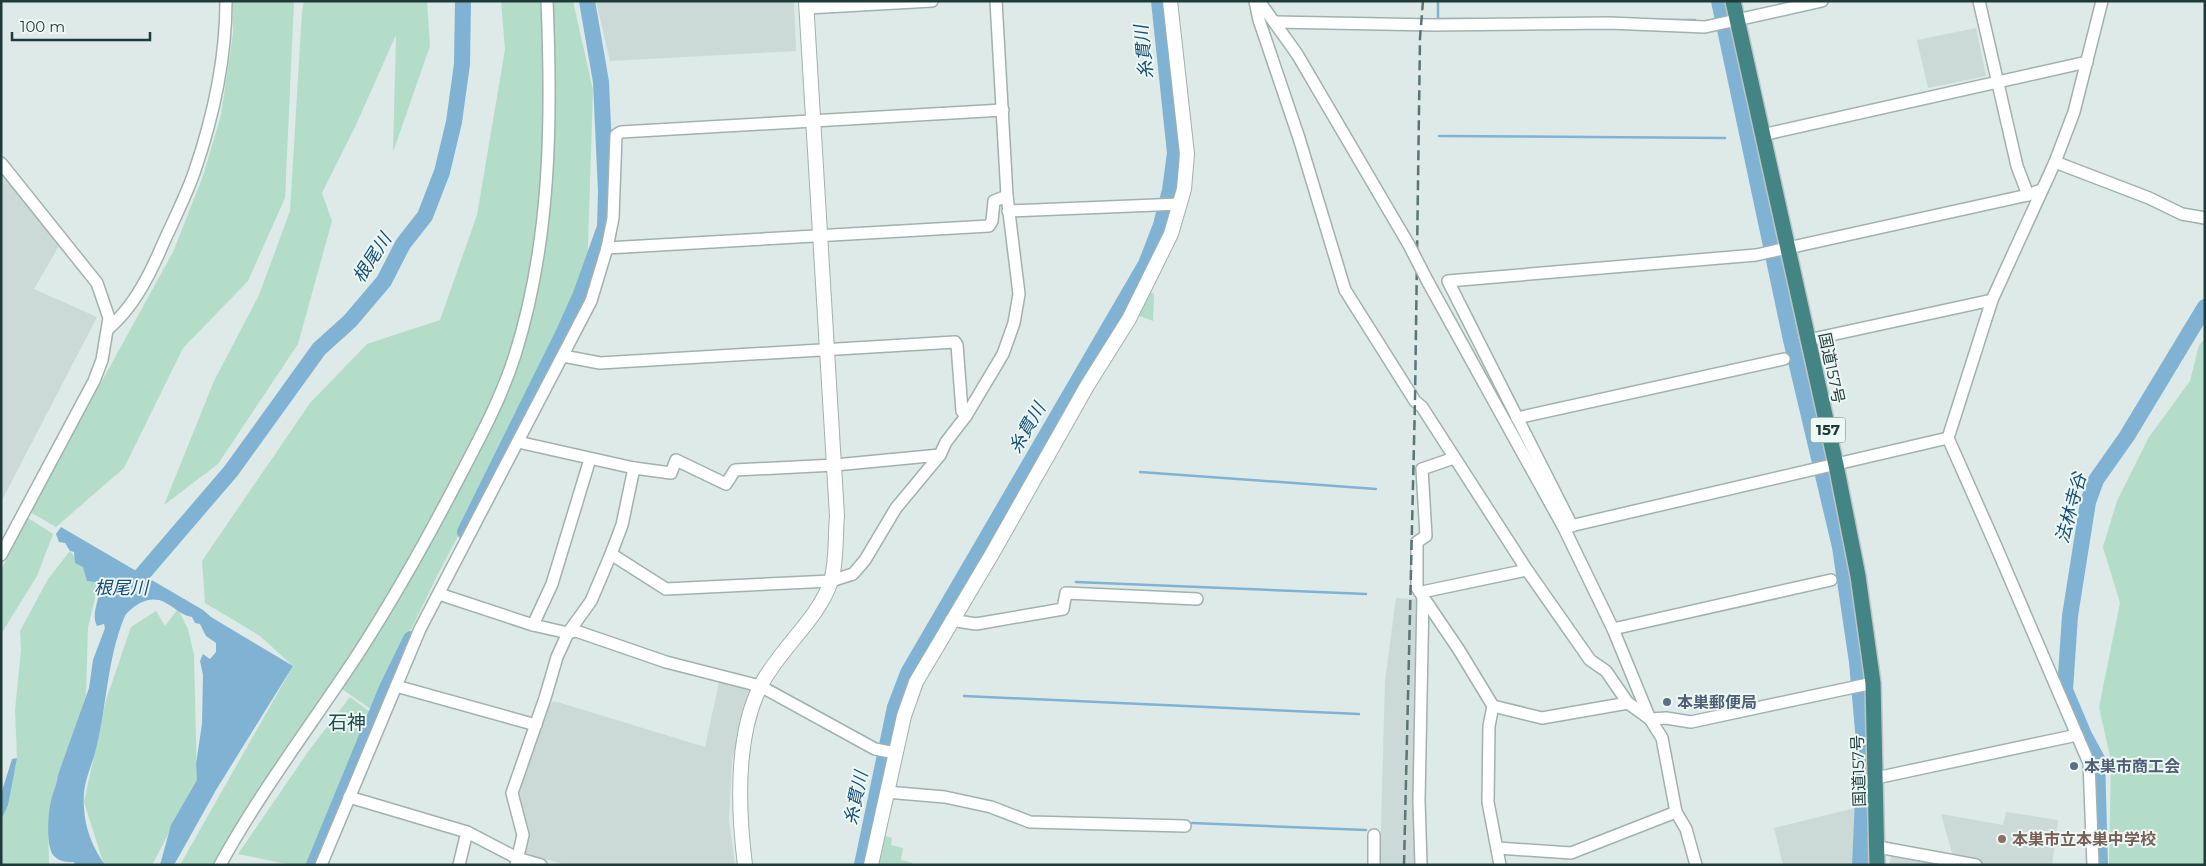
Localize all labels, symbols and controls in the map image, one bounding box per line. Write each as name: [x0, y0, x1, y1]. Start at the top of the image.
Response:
scale bar: [12, 10, 150, 42]
text: 100 m: [20, 17, 65, 36]
water label: 糸貫川: [1130, 22, 1158, 80]
water label: 根尾川: [348, 228, 397, 287]
street label: 国道157号: [1815, 331, 1848, 405]
water label: 糸貫川: [1004, 397, 1051, 457]
road number: 157: [1810, 418, 1846, 442]
water label: 法林寺谷: [2051, 468, 2091, 546]
water label: 根尾川: [94, 577, 150, 599]
place label: 本巣郵便局: [1677, 693, 1757, 712]
marker: 本巣郵便局: [1661, 696, 1673, 708]
district label: 石神: [328, 711, 366, 734]
street label: 国道157号: [1848, 735, 1869, 807]
place label: 本巣市商工会: [2084, 757, 2180, 776]
marker: 本巣市商工会: [2068, 760, 2080, 772]
water label: 糸貫川: [840, 767, 873, 827]
place label: 本巣市立本巣中学校: [2012, 830, 2156, 849]
marker: 本巣市立本巣中学校: [1996, 833, 2008, 845]

